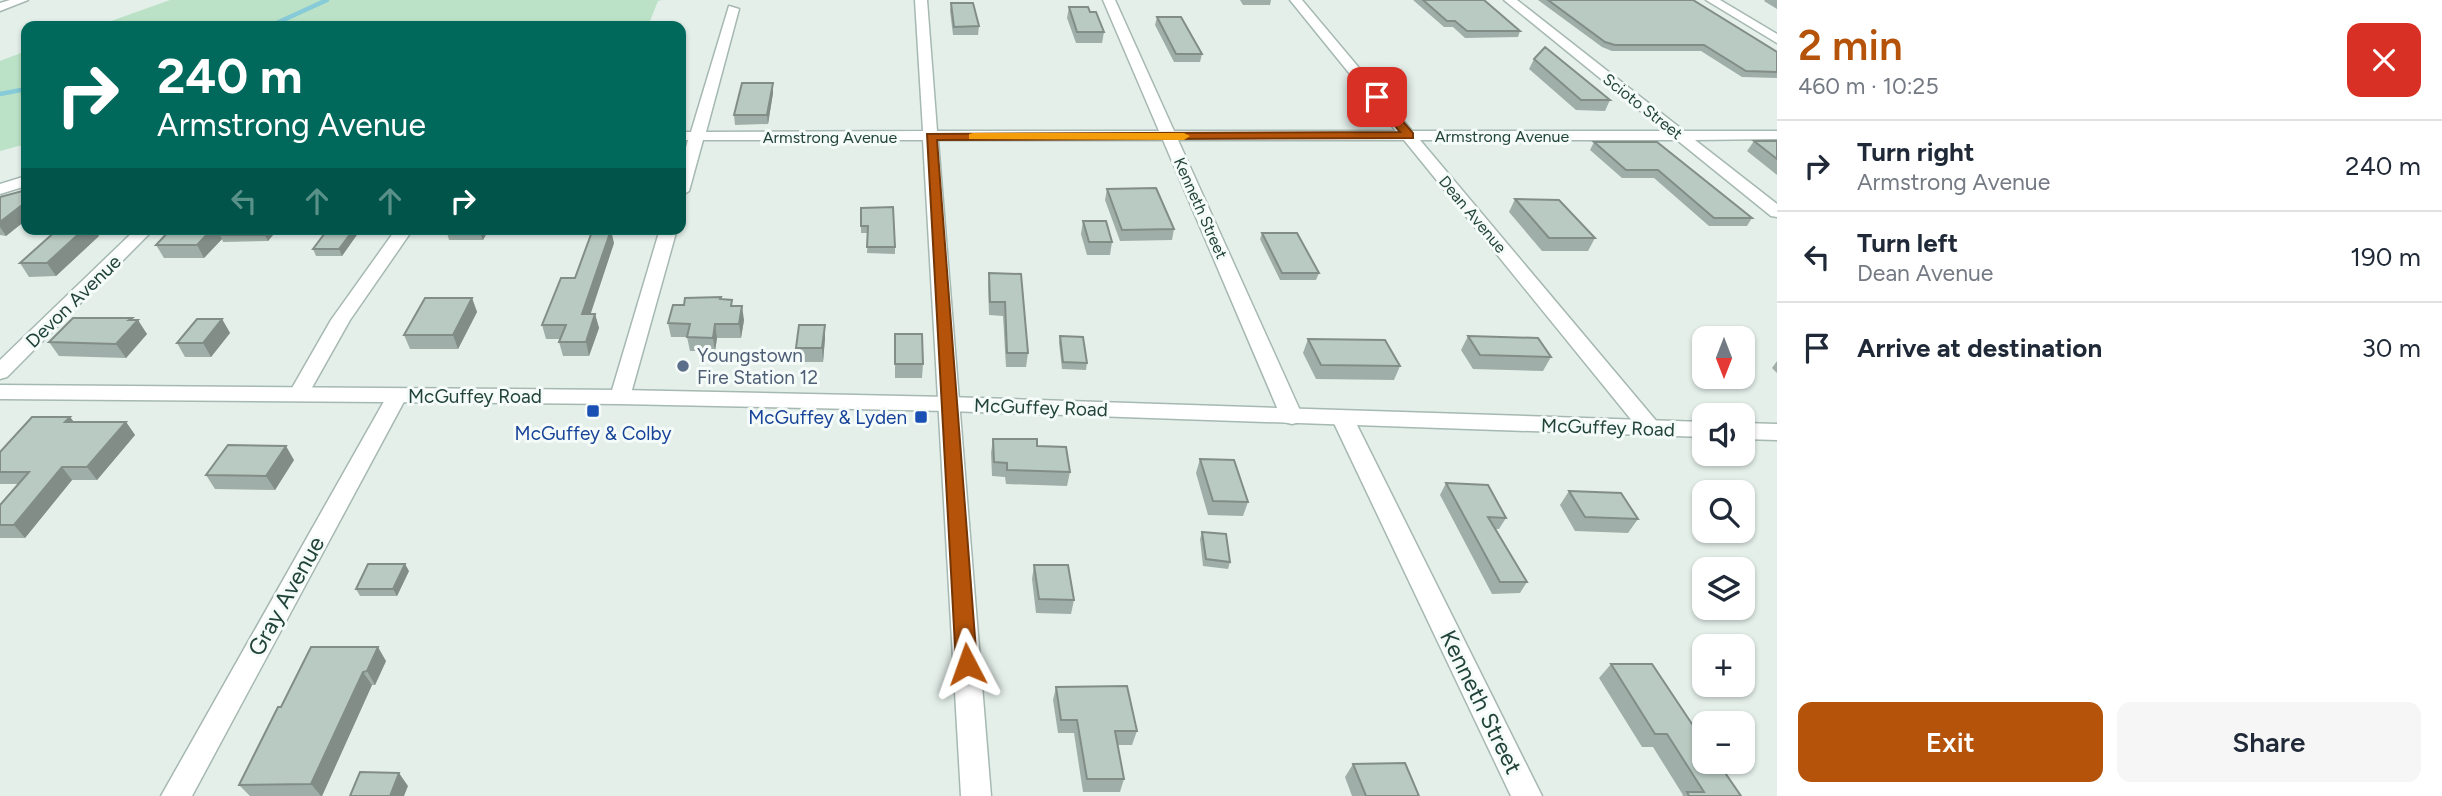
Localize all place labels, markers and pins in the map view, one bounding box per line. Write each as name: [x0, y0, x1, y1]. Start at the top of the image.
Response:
pin: [1347, 67, 1407, 127]
place label: Youngstown Fire Station 12: [697, 344, 818, 389]
marker: Youngstown Fire Station 12: [675, 358, 691, 374]
marker: McGuffey & Colby: [585, 403, 601, 419]
place label: McGuffey & Lyden: [748, 406, 907, 429]
marker: McGuffey & Lyden: [913, 409, 929, 425]
place label: McGuffey & Colby: [515, 422, 671, 445]

